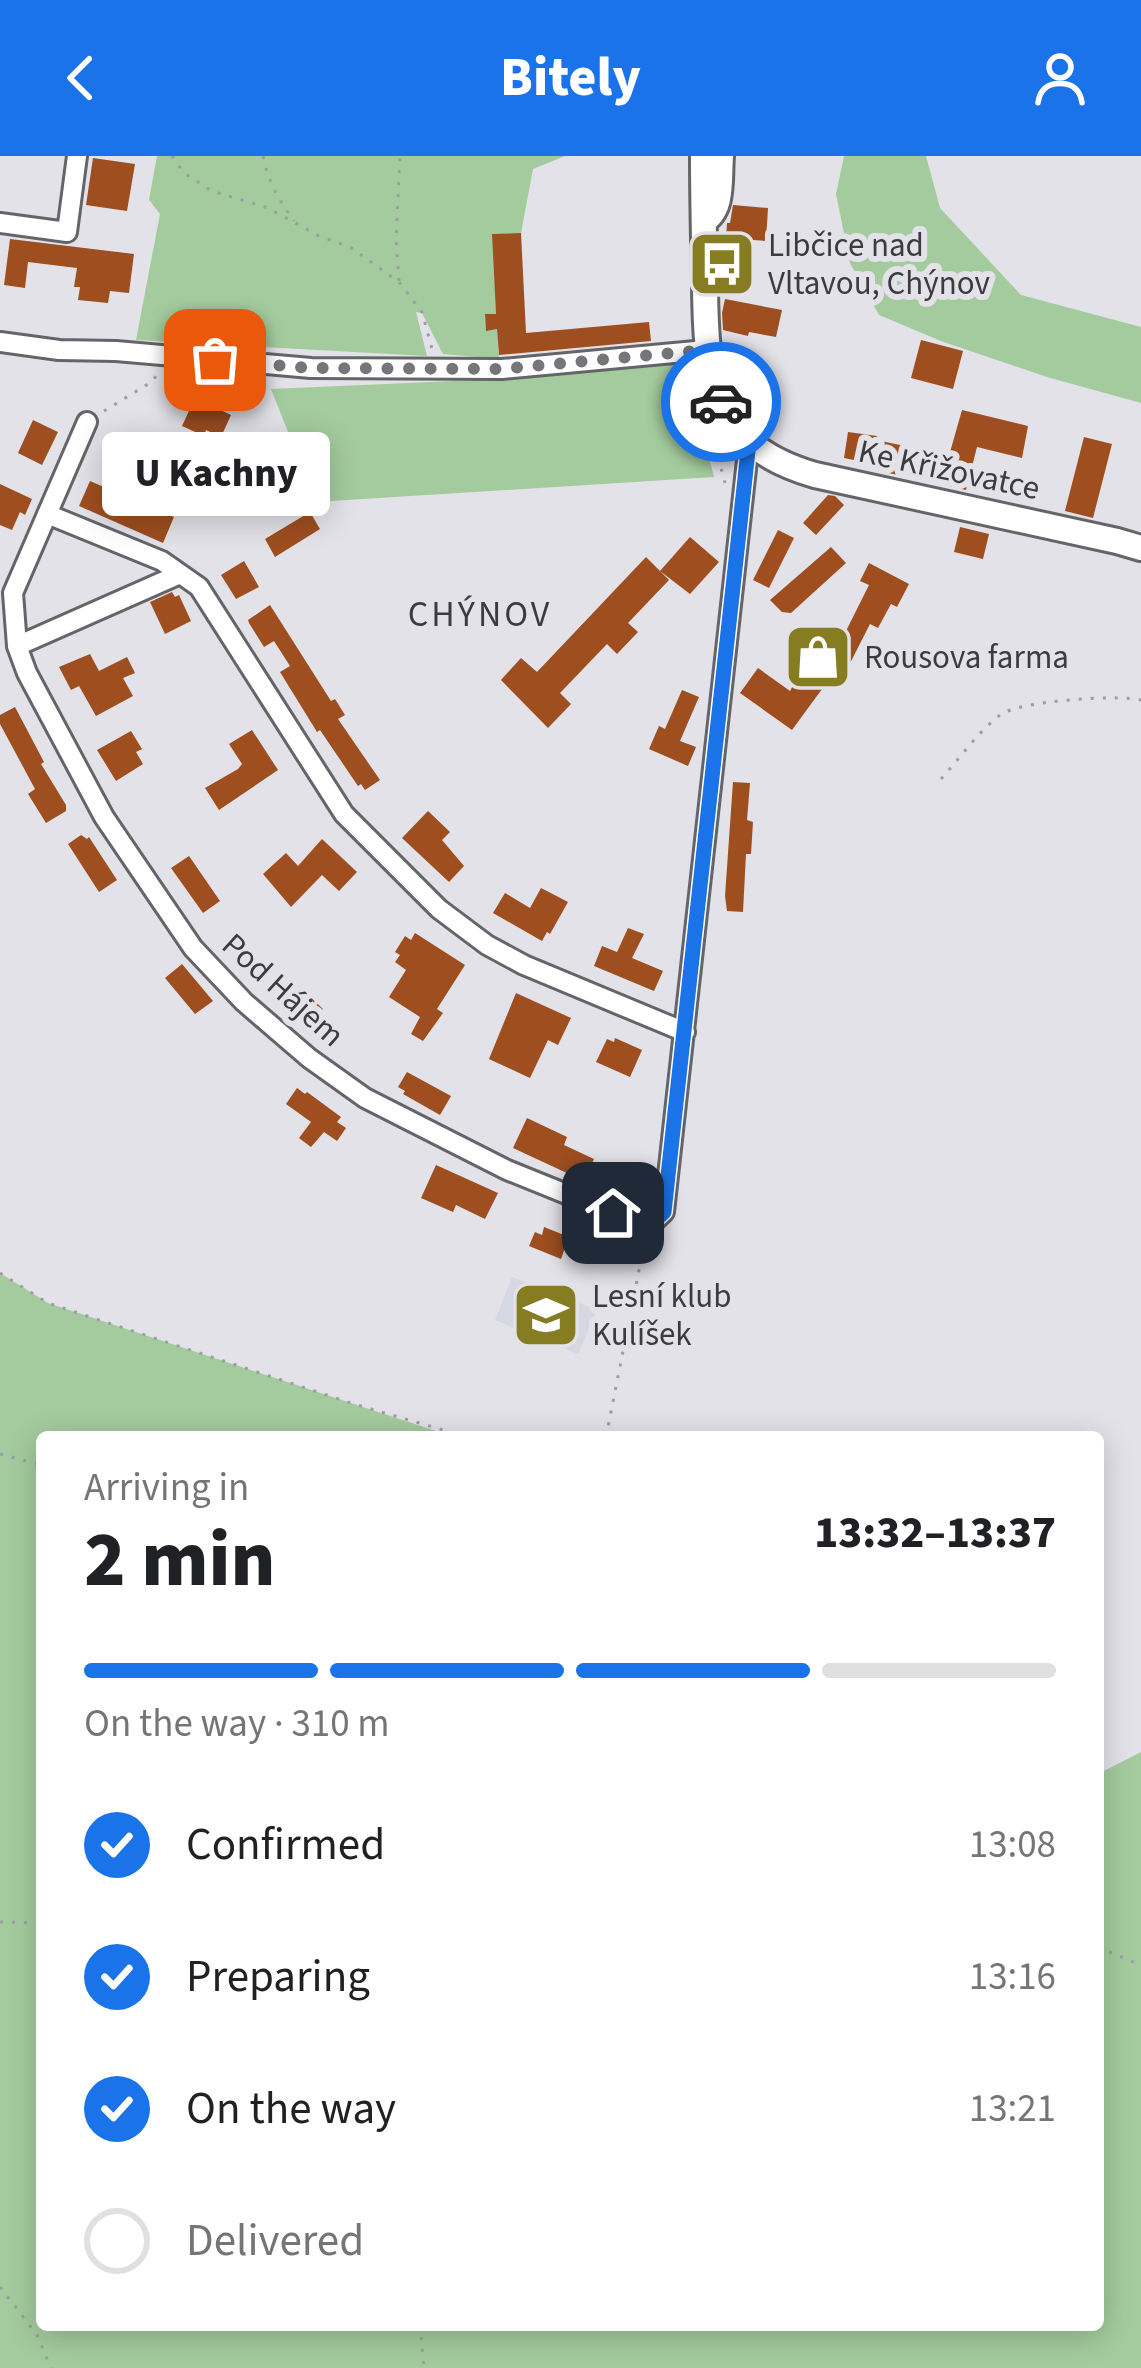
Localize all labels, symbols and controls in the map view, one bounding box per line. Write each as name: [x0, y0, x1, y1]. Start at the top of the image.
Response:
text: Bitely: [500, 40, 641, 117]
icon: back: [48, 45, 114, 111]
icon: person: [1027, 45, 1093, 111]
place label: Libčice nad Vltavou, Chýnov: [768, 222, 990, 307]
bus stop icon: Libčice nad Vltavou, Chýnov: [687, 229, 757, 299]
pin: [164, 309, 266, 411]
icon: bag: [182, 327, 248, 393]
courier: [661, 342, 781, 462]
icon: car: [688, 369, 754, 435]
street label: Ke Křižovatce: [854, 428, 1044, 512]
callout: U Kachny: [101, 432, 329, 516]
text: U Kachny: [135, 446, 297, 502]
district label: CHÝNOV: [408, 589, 552, 640]
shop icon: Rousova farma: [783, 622, 853, 692]
place label: Rousova farma: [864, 634, 1069, 681]
street label: Pod Hájem: [211, 922, 355, 1058]
pin: [562, 1162, 664, 1264]
icon: home: [580, 1180, 646, 1246]
place label: Lesní klub Kulíšek: [592, 1273, 732, 1358]
school or university icon: Lesní klub Kulíšek: [511, 1280, 581, 1350]
text: Arriving in: [84, 1460, 249, 1516]
text: 13:32–13:37: [814, 1501, 1056, 1565]
text: 2 min: [84, 1505, 276, 1616]
text: On the way · 310 m: [84, 1696, 390, 1752]
icon: check: [84, 1812, 150, 1878]
text: Confirmed: [186, 1813, 385, 1877]
text: 13:08: [969, 1817, 1056, 1873]
icon: check: [84, 1944, 150, 2010]
text: Preparing: [186, 1945, 370, 2009]
text: 13:16: [969, 1949, 1056, 2005]
icon: check: [84, 2076, 150, 2142]
text: On the way: [186, 2077, 396, 2141]
text: 13:21: [969, 2081, 1056, 2137]
text: Delivered: [186, 2209, 364, 2273]

